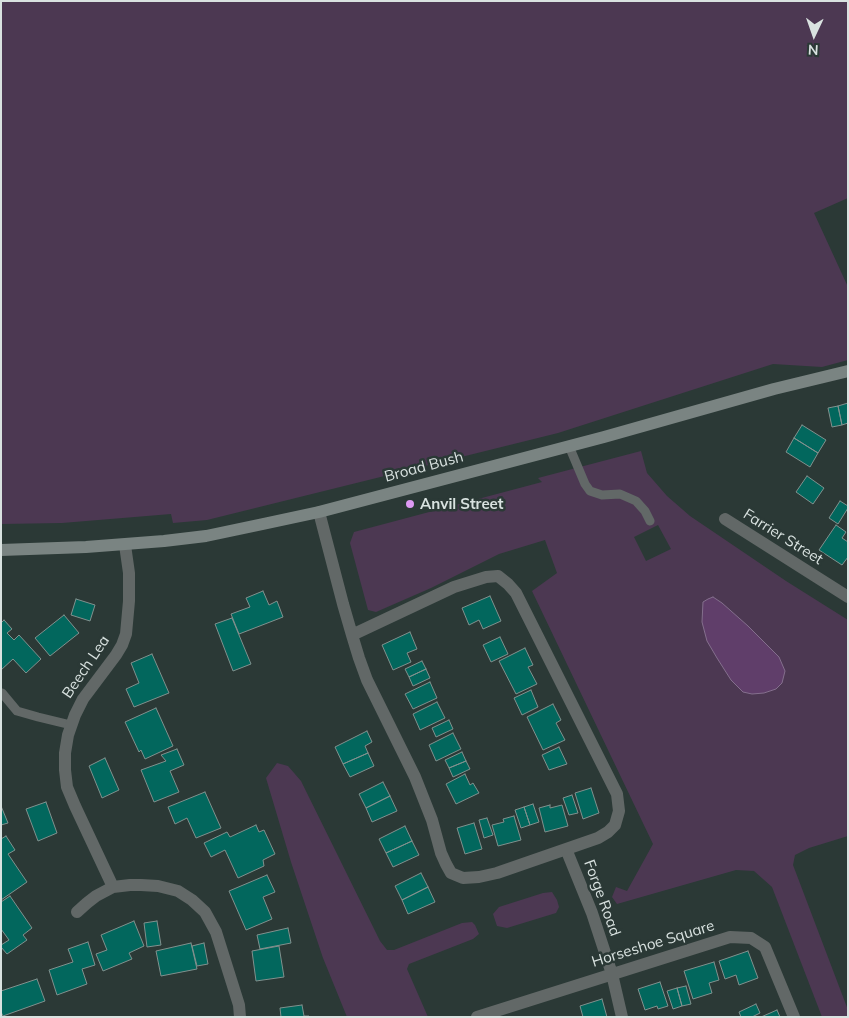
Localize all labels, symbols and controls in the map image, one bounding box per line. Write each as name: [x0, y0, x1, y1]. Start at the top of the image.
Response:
north arrow: [789, 10, 839, 60]
text: N: [807, 41, 819, 59]
street label: Broad Bush: [382, 448, 466, 486]
place label: Anvil Street: [420, 495, 503, 513]
marker: Anvil Street: [404, 498, 416, 510]
street label: Farrier Street: [740, 505, 826, 569]
street label: Beech Lea: [58, 632, 114, 702]
street label: Forge Road: [580, 857, 624, 939]
street label: Horseshoe Square: [589, 917, 717, 971]

